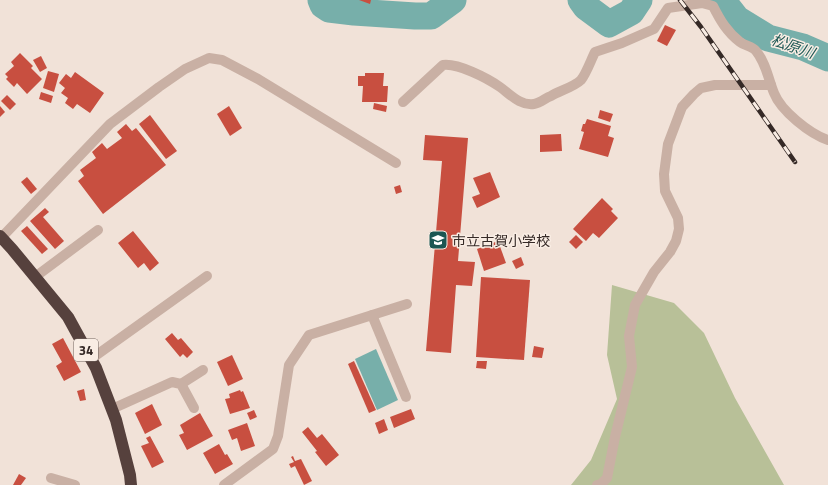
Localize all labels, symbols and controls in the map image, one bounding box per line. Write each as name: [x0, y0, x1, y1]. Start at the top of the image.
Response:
water label: 松原川: [768, 28, 820, 65]
school or university icon: 市立古賀小学校: [427, 229, 449, 251]
place label: 市立古賀小学校: [452, 230, 550, 251]
road number: 34: [74, 339, 98, 361]

